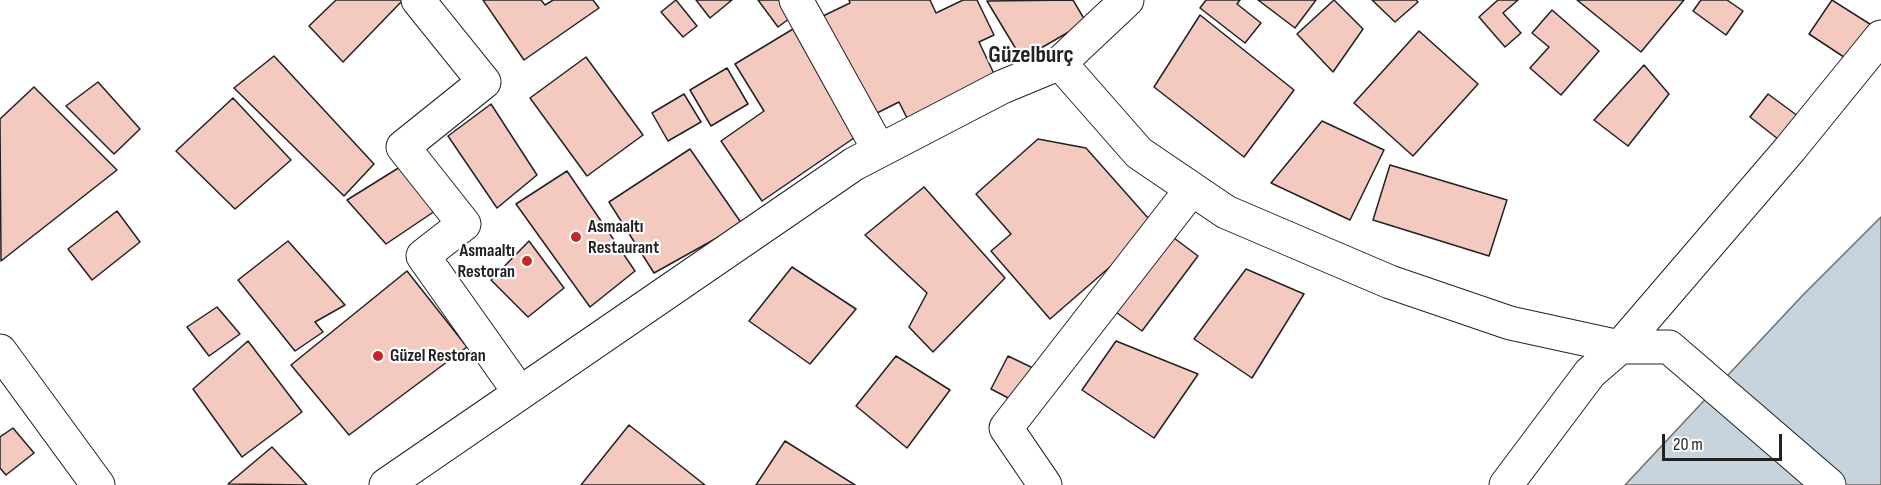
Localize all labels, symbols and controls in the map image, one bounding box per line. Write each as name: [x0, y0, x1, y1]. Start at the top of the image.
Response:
district label: Güzelburç: [988, 42, 1074, 70]
place label: Asmaaltı Restaurant: [588, 216, 659, 258]
marker: Asmaaltı Restaurant: [569, 230, 583, 244]
place label: Asmaaltı Restoran: [457, 240, 515, 282]
marker: Asmaaltı Restoran: [520, 254, 534, 268]
place label: Güzel Restoran: [390, 345, 486, 367]
marker: Güzel Restoran: [371, 349, 385, 363]
scale bar: [1665, 422, 1785, 460]
text: 20 m: [1673, 434, 1703, 455]

